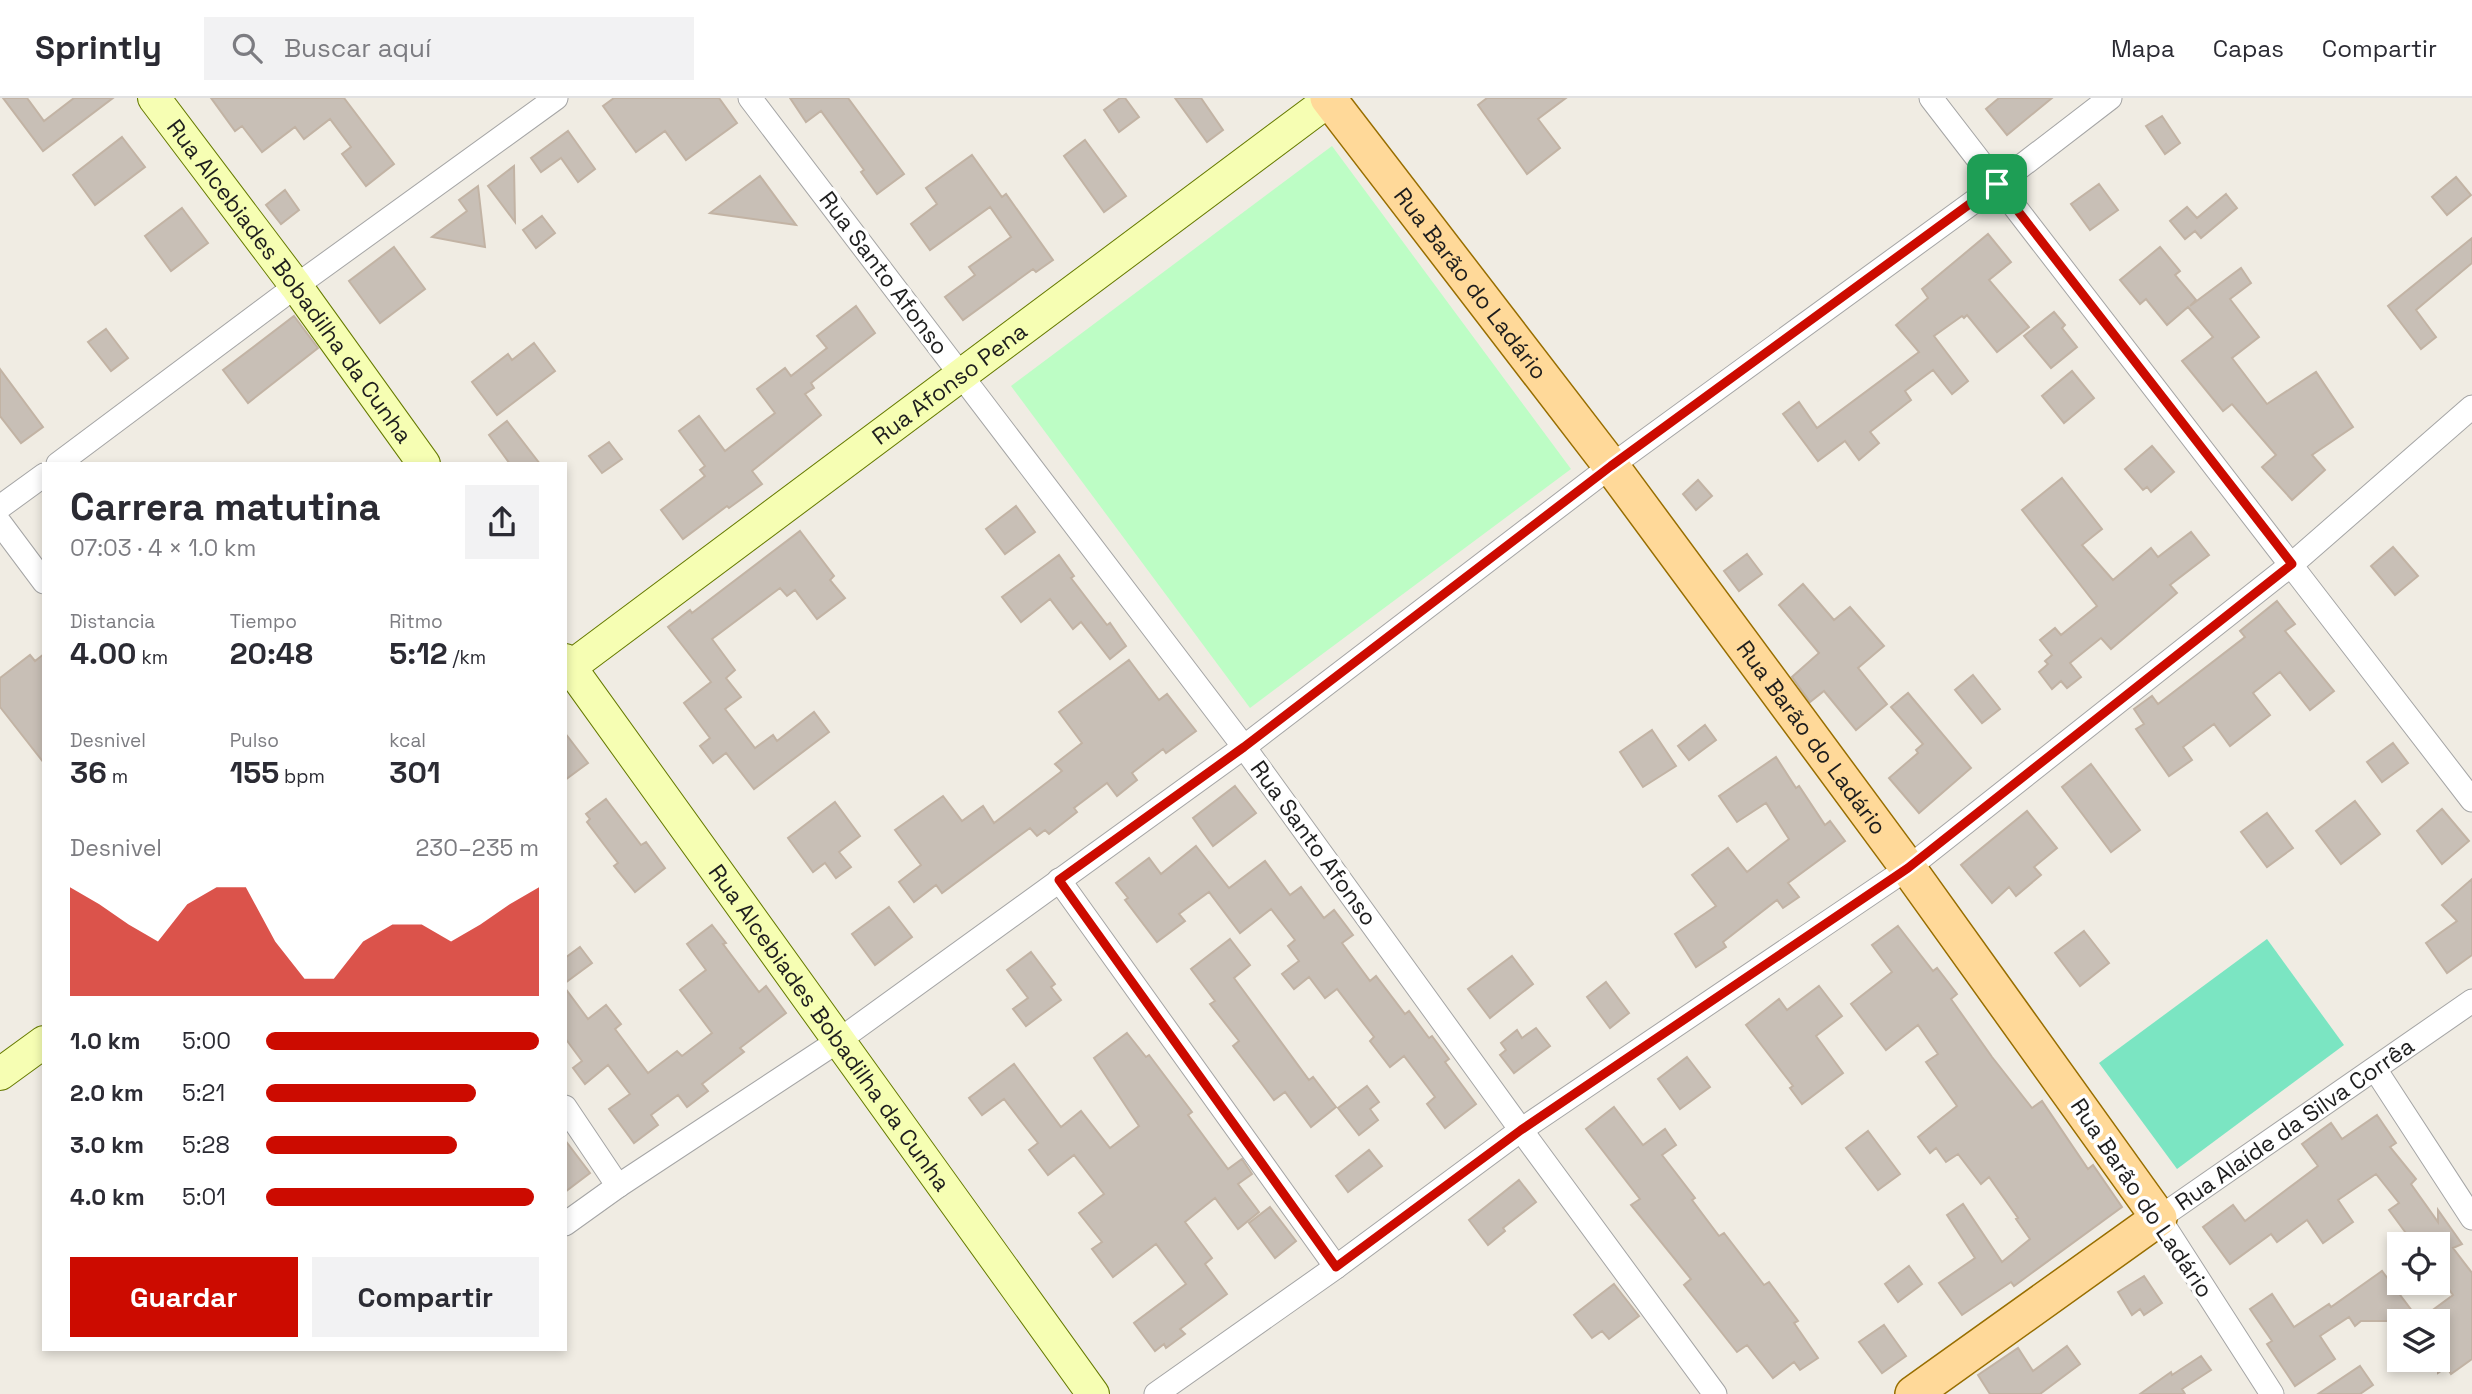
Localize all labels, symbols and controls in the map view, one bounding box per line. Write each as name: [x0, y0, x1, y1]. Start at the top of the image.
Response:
search box: [204, 17, 694, 80]
text: Sprintly: [35, 27, 162, 69]
icon: search: [228, 29, 266, 67]
text: Buscar aquí: [284, 31, 431, 65]
text: Mapa: [2111, 33, 2175, 64]
text: Capas: [2213, 33, 2284, 64]
text: Compartir: [2322, 33, 2437, 64]
street label: Rua Alcebiades Bobadilha da Cunha: [160, 113, 419, 449]
pin: [1967, 154, 2027, 214]
icon: arrive: [1978, 165, 2016, 203]
street label: Rua Barão do Ladário: [1387, 181, 1554, 386]
street label: Rua Santo Afonso: [813, 185, 955, 361]
street label: Rua Afonso Pena: [866, 316, 1033, 451]
text: Carrera matutina: [70, 483, 381, 531]
button: share: [465, 485, 539, 559]
text: 07:03 · 4 × 1.0 km: [70, 533, 256, 563]
text: Distancia: [70, 609, 155, 634]
text: Tiempo: [230, 609, 297, 634]
text: Ritmo: [389, 609, 443, 634]
text: 4.00: [70, 634, 137, 673]
text: 20:48: [230, 634, 313, 673]
text: 5:12: [389, 634, 448, 673]
street label: Rua Barão do Ladário: [1730, 634, 1893, 841]
text: km: [137, 645, 168, 670]
text: /km: [448, 645, 486, 670]
text: Desnivel: [70, 728, 146, 753]
text: Pulso: [230, 728, 279, 753]
text: kcal: [389, 728, 426, 753]
text: 36: [70, 753, 107, 792]
text: 155: [230, 753, 279, 792]
text: 301: [389, 753, 441, 792]
street label: Rua Santo Afonso: [1244, 754, 1384, 932]
text: m: [107, 764, 128, 789]
text: bpm: [279, 764, 325, 789]
text: Desnivel: [70, 833, 162, 863]
text: 230–235 m: [415, 833, 539, 863]
street label: Rua Alcebiades Bobadilha da Cunha: [702, 858, 957, 1197]
text: 1.0 km: [70, 1026, 140, 1056]
text: 5:00: [182, 1026, 231, 1056]
street label: Rua Alaíde da Silva Corrêa: [2169, 1031, 2420, 1217]
text: 2.0 km: [70, 1078, 144, 1108]
text: 5:21: [182, 1078, 225, 1108]
street label: Rua Barão do Ladário: [2064, 1092, 2220, 1304]
text: 3.0 km: [70, 1130, 144, 1160]
text: 5:28: [182, 1130, 230, 1160]
text: 4.0 km: [70, 1182, 145, 1212]
text: 5:01: [182, 1182, 226, 1212]
map controls: [2387, 1232, 2450, 1372]
button: locate: [2387, 1232, 2450, 1295]
button: Guardar: [70, 1257, 298, 1337]
button: Compartir: [312, 1257, 539, 1337]
button: layers: [2387, 1309, 2450, 1372]

